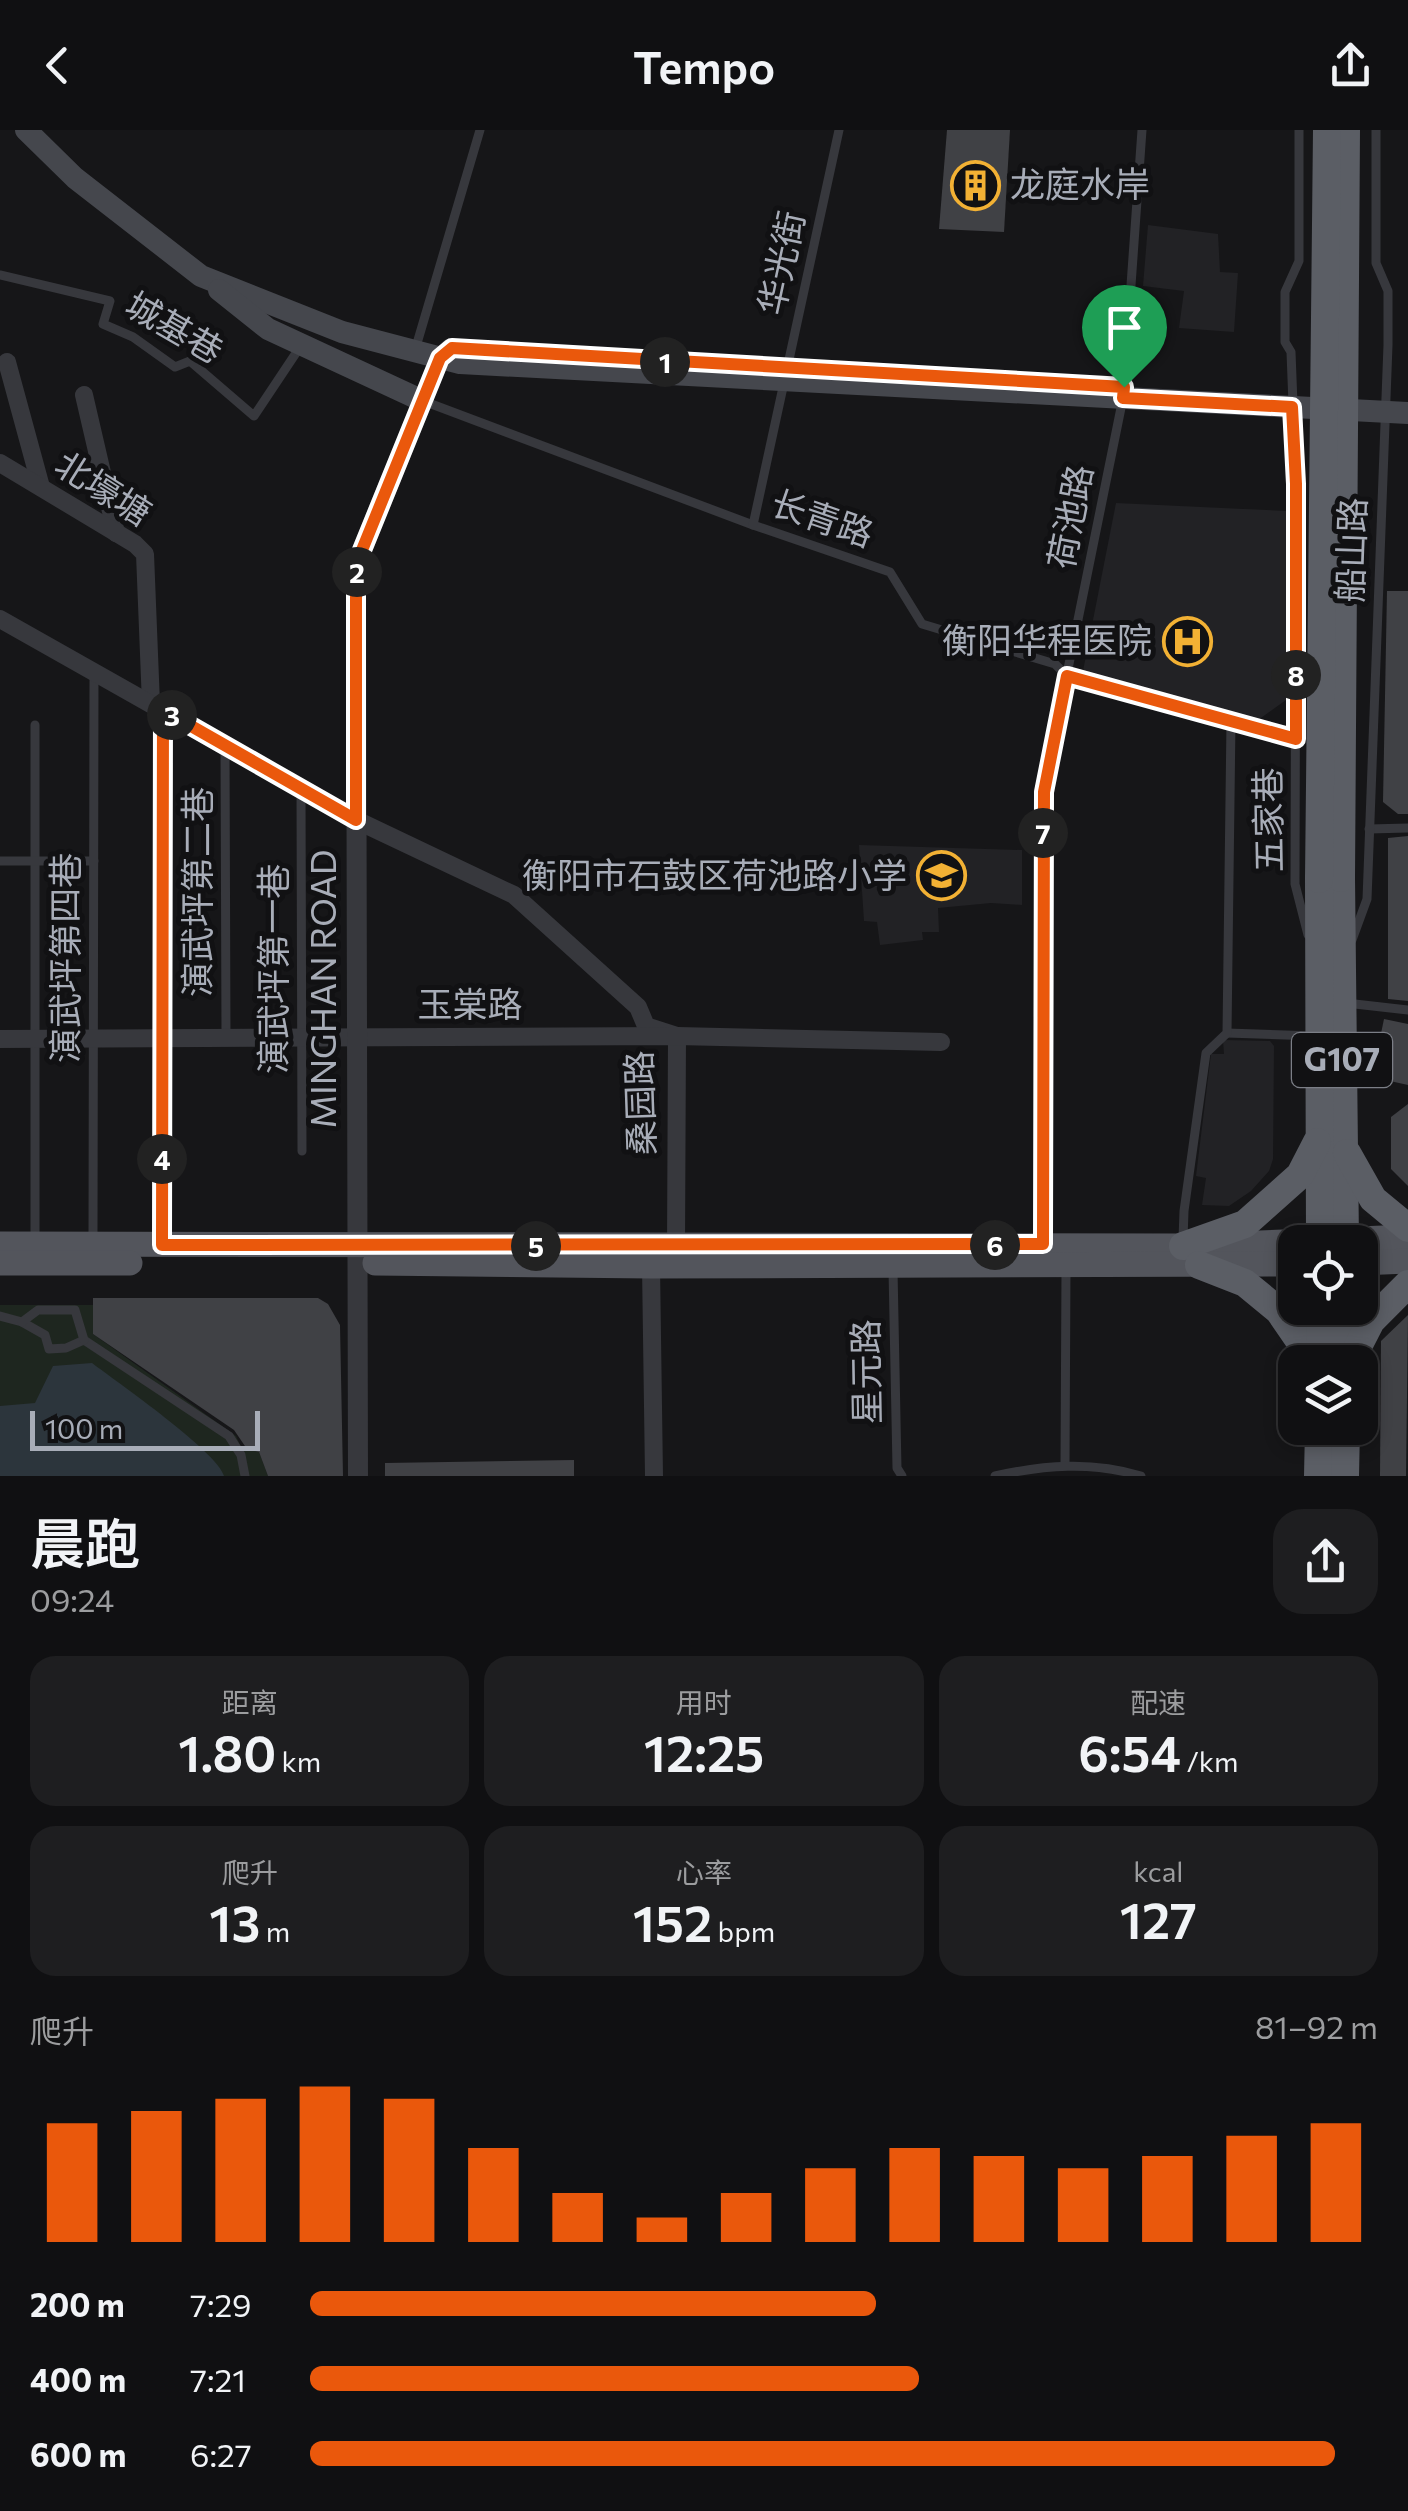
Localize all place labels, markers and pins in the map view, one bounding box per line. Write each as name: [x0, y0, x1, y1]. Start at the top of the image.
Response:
building icon: 龙庭水岸: [949, 159, 1001, 211]
place label: 龙庭水岸: [1010, 161, 1150, 204]
pin: [1082, 285, 1167, 388]
pin: 1: [640, 337, 690, 387]
pin: 2: [332, 547, 382, 597]
hospital icon: 衡阳华程医院: [1161, 615, 1213, 667]
place label: 衡阳华程医院: [942, 617, 1152, 660]
pin: 8: [1271, 650, 1321, 700]
pin: 3: [147, 690, 197, 740]
pin: 7: [1018, 808, 1068, 858]
school or university icon: 衡阳市石鼓区荷池路小学: [916, 850, 968, 902]
place label: 衡阳市石鼓区荷池路小学: [522, 852, 907, 895]
pin: 4: [137, 1134, 187, 1184]
pin: 6: [970, 1220, 1020, 1270]
pin: 5: [511, 1221, 561, 1271]

